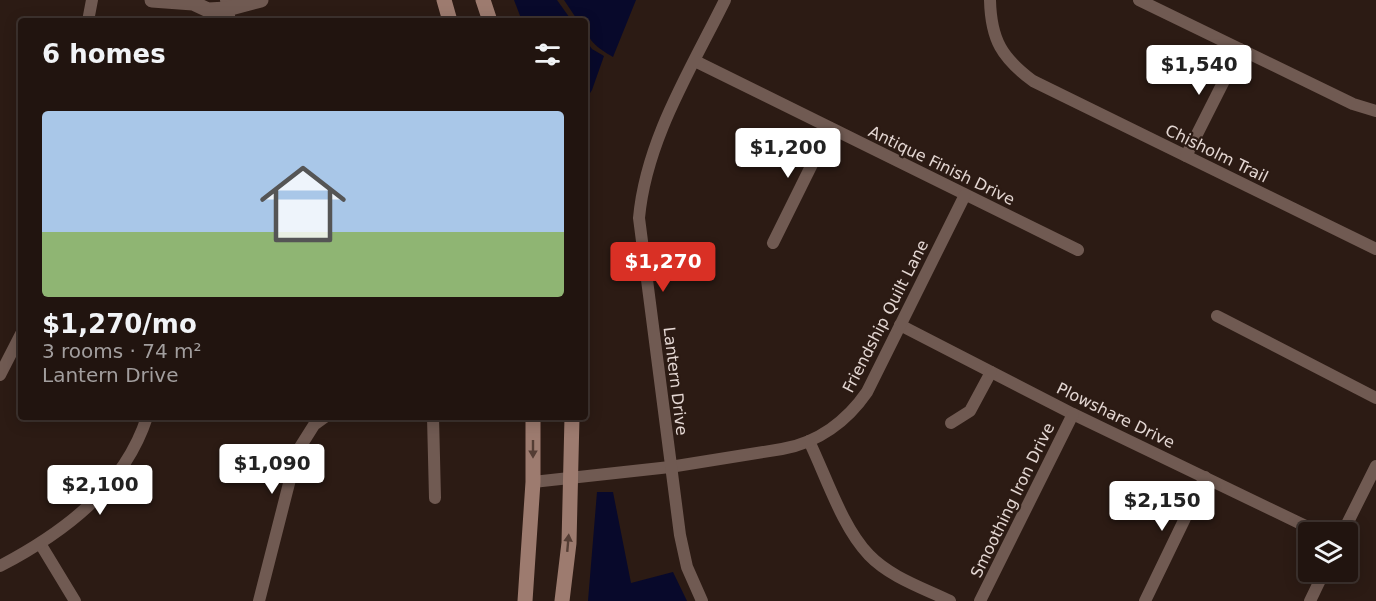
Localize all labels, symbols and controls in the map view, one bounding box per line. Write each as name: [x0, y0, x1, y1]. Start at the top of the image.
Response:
icon: filters: [531, 38, 564, 71]
text: 6 homes: [42, 39, 166, 69]
pin: $1,540: [1150, 45, 1248, 96]
text: $1,540: [1160, 52, 1238, 76]
street label: Chisholm Trail: [1162, 120, 1271, 187]
street label: Antique Finish Drive: [866, 122, 1018, 209]
pin: $1,200: [739, 128, 837, 179]
text: $1,200: [749, 135, 827, 159]
icon: home: [249, 150, 357, 258]
street label: Friendship Quilt Lane: [839, 237, 932, 396]
pin: $1,270: [614, 242, 712, 293]
text: $1,270: [624, 249, 702, 273]
text: $1,270/mo: [42, 309, 197, 339]
street label: Lantern Drive: [659, 326, 692, 436]
text: 3 rooms · 74 m²: [42, 339, 202, 363]
text: Lantern Drive: [42, 363, 178, 387]
street label: Plowshare Drive: [1054, 379, 1178, 452]
street label: Smoothing Iron Drive: [967, 420, 1058, 581]
one-way arrow: [528, 440, 538, 459]
pin: $1,090: [223, 444, 321, 495]
text: $1,090: [233, 451, 311, 475]
pin: $2,100: [51, 465, 149, 516]
text: $2,100: [61, 472, 139, 496]
pin: $2,150: [1113, 481, 1211, 532]
text: $2,150: [1123, 488, 1201, 512]
map controls: [1298, 522, 1358, 582]
button: layers: [1298, 522, 1358, 582]
one-way arrow: [564, 533, 573, 552]

